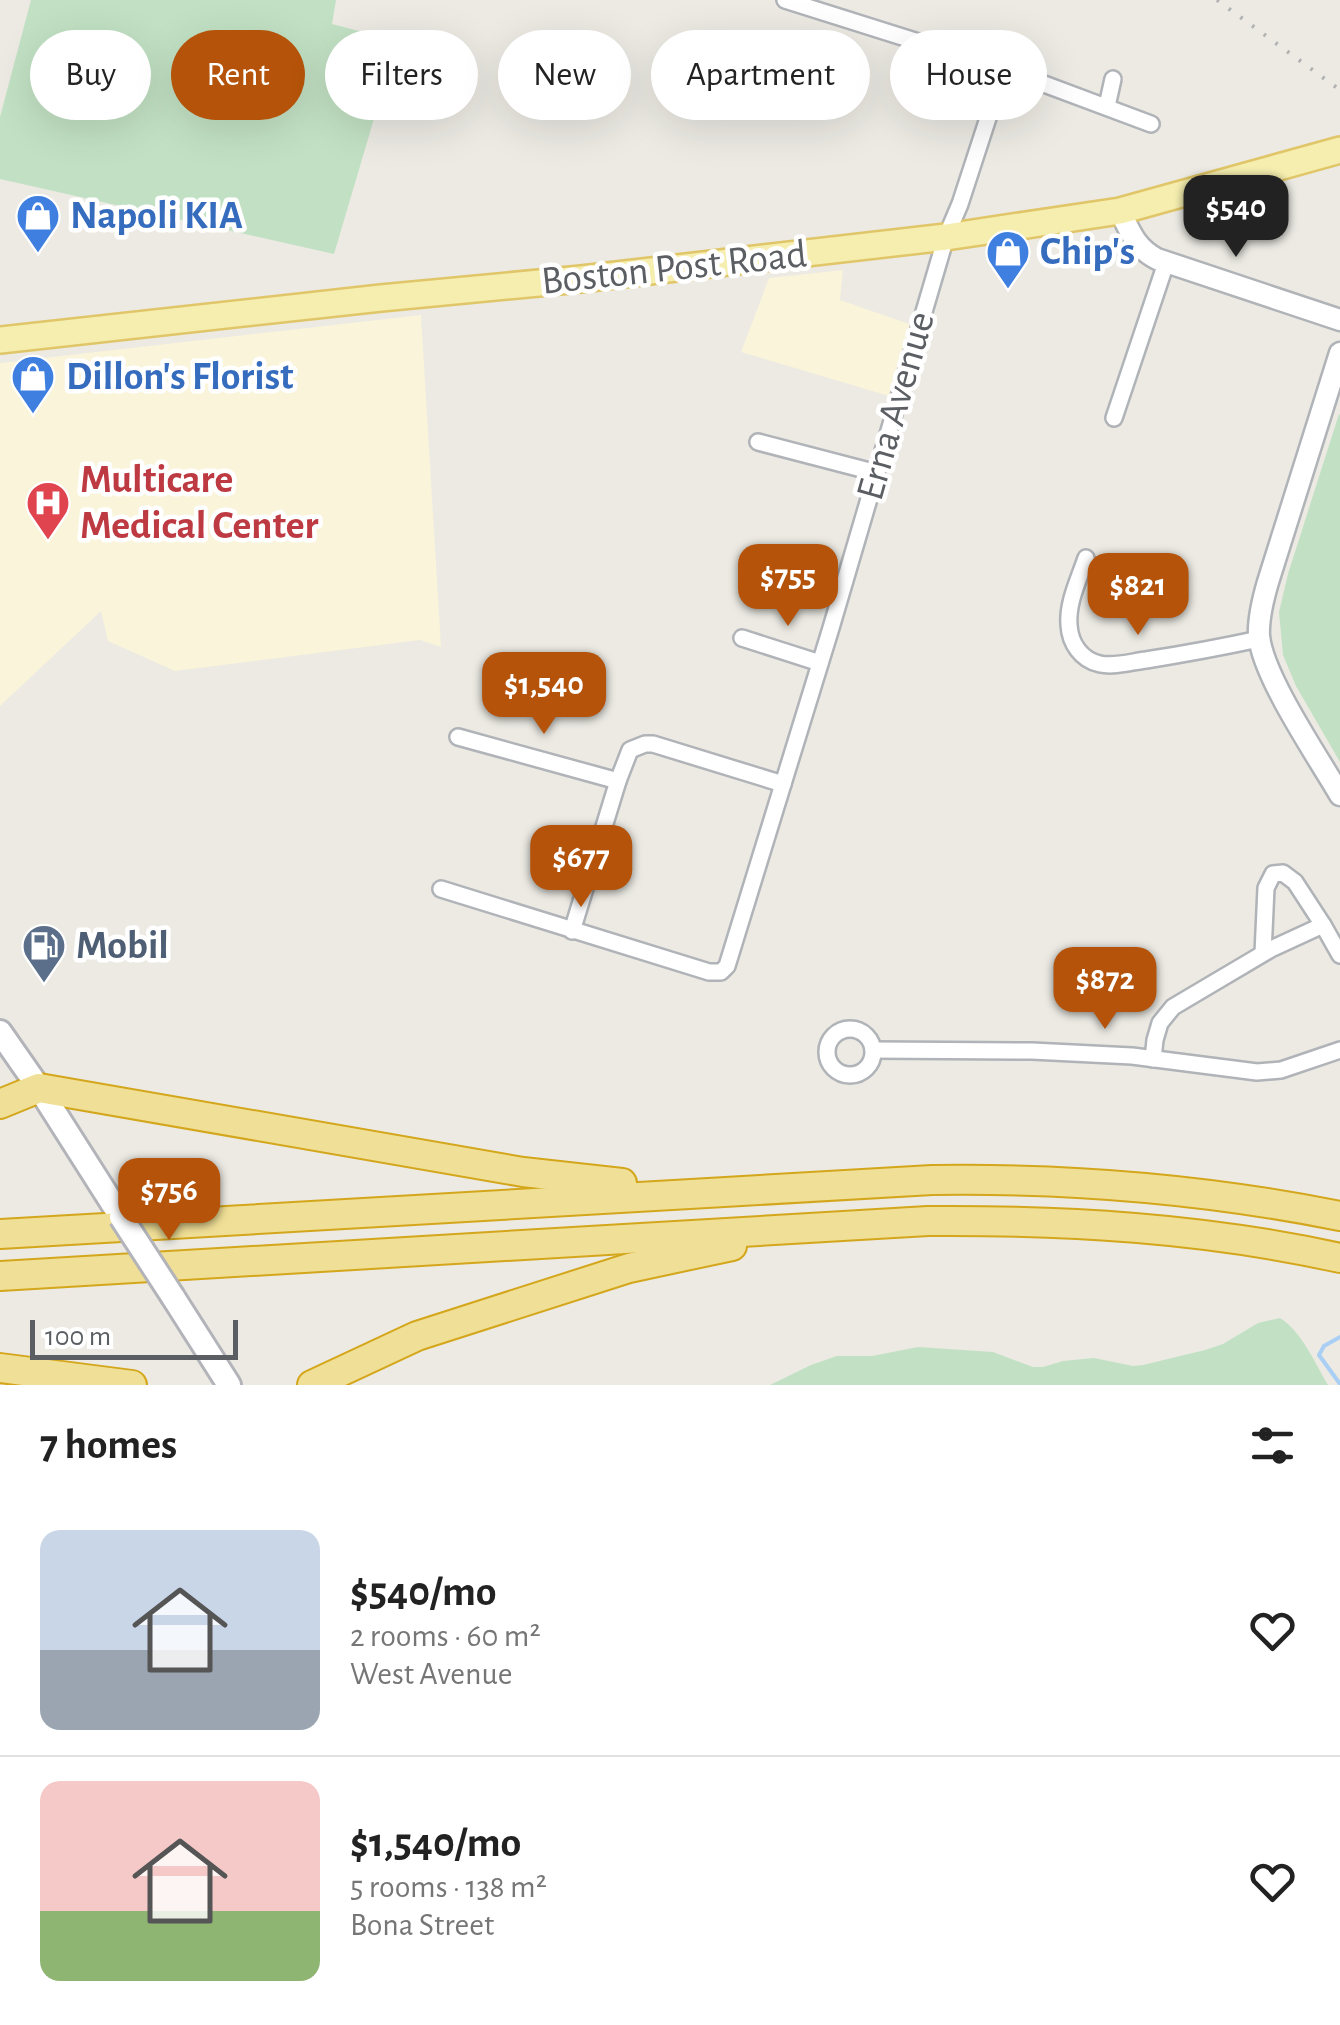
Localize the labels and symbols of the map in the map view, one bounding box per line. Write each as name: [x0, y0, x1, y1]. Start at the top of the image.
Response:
pin: $540: [1177, 175, 1295, 260]
shop icon: Napoli KIA: [15, 193, 61, 254]
place label: Napoli KIA: [70, 196, 243, 236]
shop icon: Chip's: [985, 229, 1031, 290]
place label: Chip's: [1040, 232, 1135, 272]
street label: Boston Post Road: [539, 234, 809, 302]
street label: Erna Avenue: [850, 307, 942, 505]
shop icon: Dillon's Florist: [10, 354, 56, 415]
place label: Dillon's Florist: [66, 357, 294, 397]
place label: Multicare Medical Center: [80, 460, 319, 546]
hospital icon: Multicare Medical Center: [25, 480, 71, 541]
pin: $755: [729, 544, 847, 629]
pin: $821: [1079, 553, 1197, 638]
pin: $1,540: [463, 652, 625, 737]
pin: $677: [522, 825, 640, 910]
fuel station icon: Mobil: [21, 923, 67, 984]
place label: Mobil: [76, 926, 169, 966]
pin: $872: [1046, 947, 1164, 1032]
pin: $756: [110, 1158, 228, 1243]
scale bar: [30, 1315, 238, 1360]

